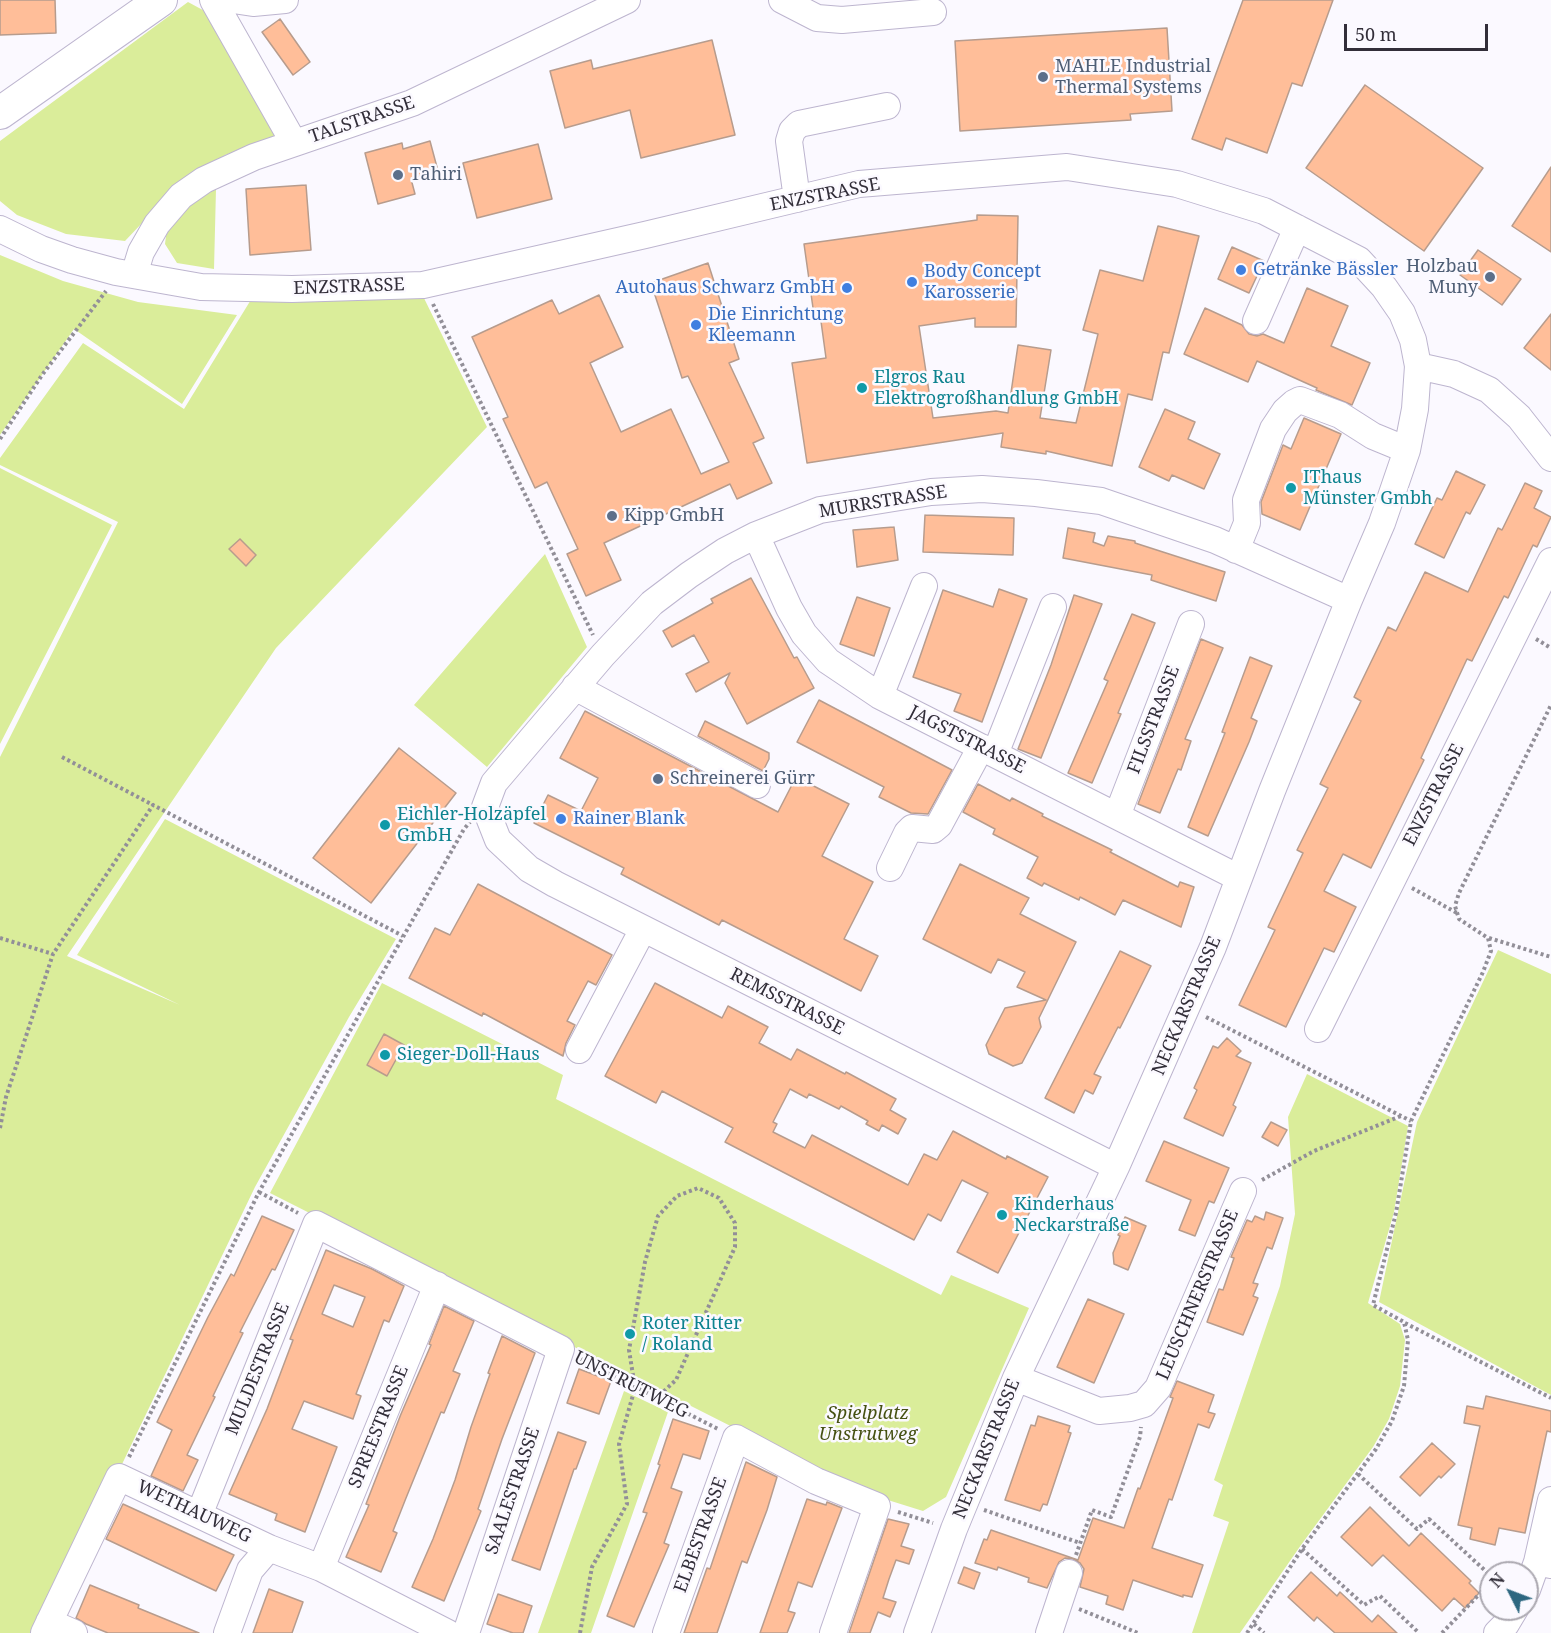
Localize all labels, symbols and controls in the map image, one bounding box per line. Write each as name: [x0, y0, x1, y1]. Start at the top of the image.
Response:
scale bar: [1347, 12, 1491, 50]
text: 50 m: [1355, 22, 1397, 46]
place label: MAHLE Industrial Thermal Systems: [1055, 56, 1211, 98]
marker: MAHLE Industrial Thermal Systems: [1036, 70, 1050, 84]
street label: TALSTRASSE: [307, 92, 417, 148]
place label: Tahiri: [410, 164, 462, 186]
marker: Tahiri: [391, 168, 405, 182]
street label: ENZSTRASSE: [768, 174, 882, 216]
place label: Holzbau Muny: [1406, 256, 1478, 298]
place label: Getränke Bässler: [1253, 259, 1398, 281]
place label: Body Concept Karosserie: [924, 261, 1041, 304]
marker: Getränke Bässler: [1234, 263, 1248, 277]
marker: Holzbau Muny: [1483, 270, 1497, 284]
street label: ENZSTRASSE: [293, 274, 405, 300]
marker: Body Concept Karosserie: [905, 275, 919, 289]
place label: Autohaus Schwarz GmbH: [615, 277, 835, 299]
marker: Autohaus Schwarz GmbH: [840, 281, 854, 295]
place label: Die Einrichtung Kleemann: [708, 304, 843, 346]
marker: Die Einrichtung Kleemann: [689, 318, 703, 332]
place label: Elgros Rau Elektrogroßhandlung GmbH: [874, 367, 1119, 410]
marker: Elgros Rau Elektrogroßhandlung GmbH: [855, 381, 869, 395]
place label: IThaus Münster Gmbh: [1303, 467, 1433, 510]
street label: MURRSTRASSE: [818, 481, 948, 523]
marker: IThaus Münster Gmbh: [1284, 481, 1298, 495]
place label: Kipp GmbH: [624, 505, 724, 527]
marker: Kipp GmbH: [605, 509, 619, 523]
street label: FILSSTRASSE: [1123, 663, 1185, 777]
street label: JAGSTSTRASSE: [905, 701, 1029, 779]
street label: ENZSTRASSE: [1399, 740, 1469, 850]
place label: Schreinerei Gürr: [670, 768, 815, 790]
marker: Schreinerei Gürr: [651, 772, 665, 786]
place label: Eichler-Holzäpfel GmbH: [397, 804, 546, 846]
place label: Rainer Blank: [573, 808, 685, 830]
marker: Rainer Blank: [554, 812, 568, 826]
marker: Eichler-Holzäpfel GmbH: [378, 818, 392, 832]
street label: NECKARSTRASSE: [1148, 933, 1226, 1079]
street label: REMSSTRASSE: [726, 964, 848, 1040]
place label: Sieger-Doll-Haus: [397, 1044, 540, 1066]
marker: Sieger-Doll-Haus: [378, 1048, 392, 1062]
place label: Kinderhaus Neckarstraße: [1014, 1194, 1129, 1236]
street label: LEUSCHNERSTRASSE: [1152, 1207, 1244, 1383]
marker: Kinderhaus Neckarstraße: [995, 1208, 1009, 1222]
street label: MULDESTRASSE: [222, 1300, 294, 1438]
place label: Roter Ritter / Roland: [642, 1313, 742, 1356]
marker: Roter Ritter / Roland: [623, 1327, 637, 1341]
street label: UNSTRUTWEG: [570, 1347, 692, 1423]
street label: SPREESTRASSE: [345, 1362, 413, 1492]
street label: NECKARSTRASSE: [949, 1376, 1025, 1522]
park label: Spielplatz Unstrutweg: [819, 1403, 917, 1446]
street label: SAALESTRASSE: [481, 1425, 545, 1557]
street label: ELBESTRASSE: [670, 1474, 732, 1596]
street label: WETHAUWEG: [133, 1476, 255, 1548]
north arrow: [1479, 1561, 1539, 1621]
text: N: [1485, 1568, 1509, 1592]

